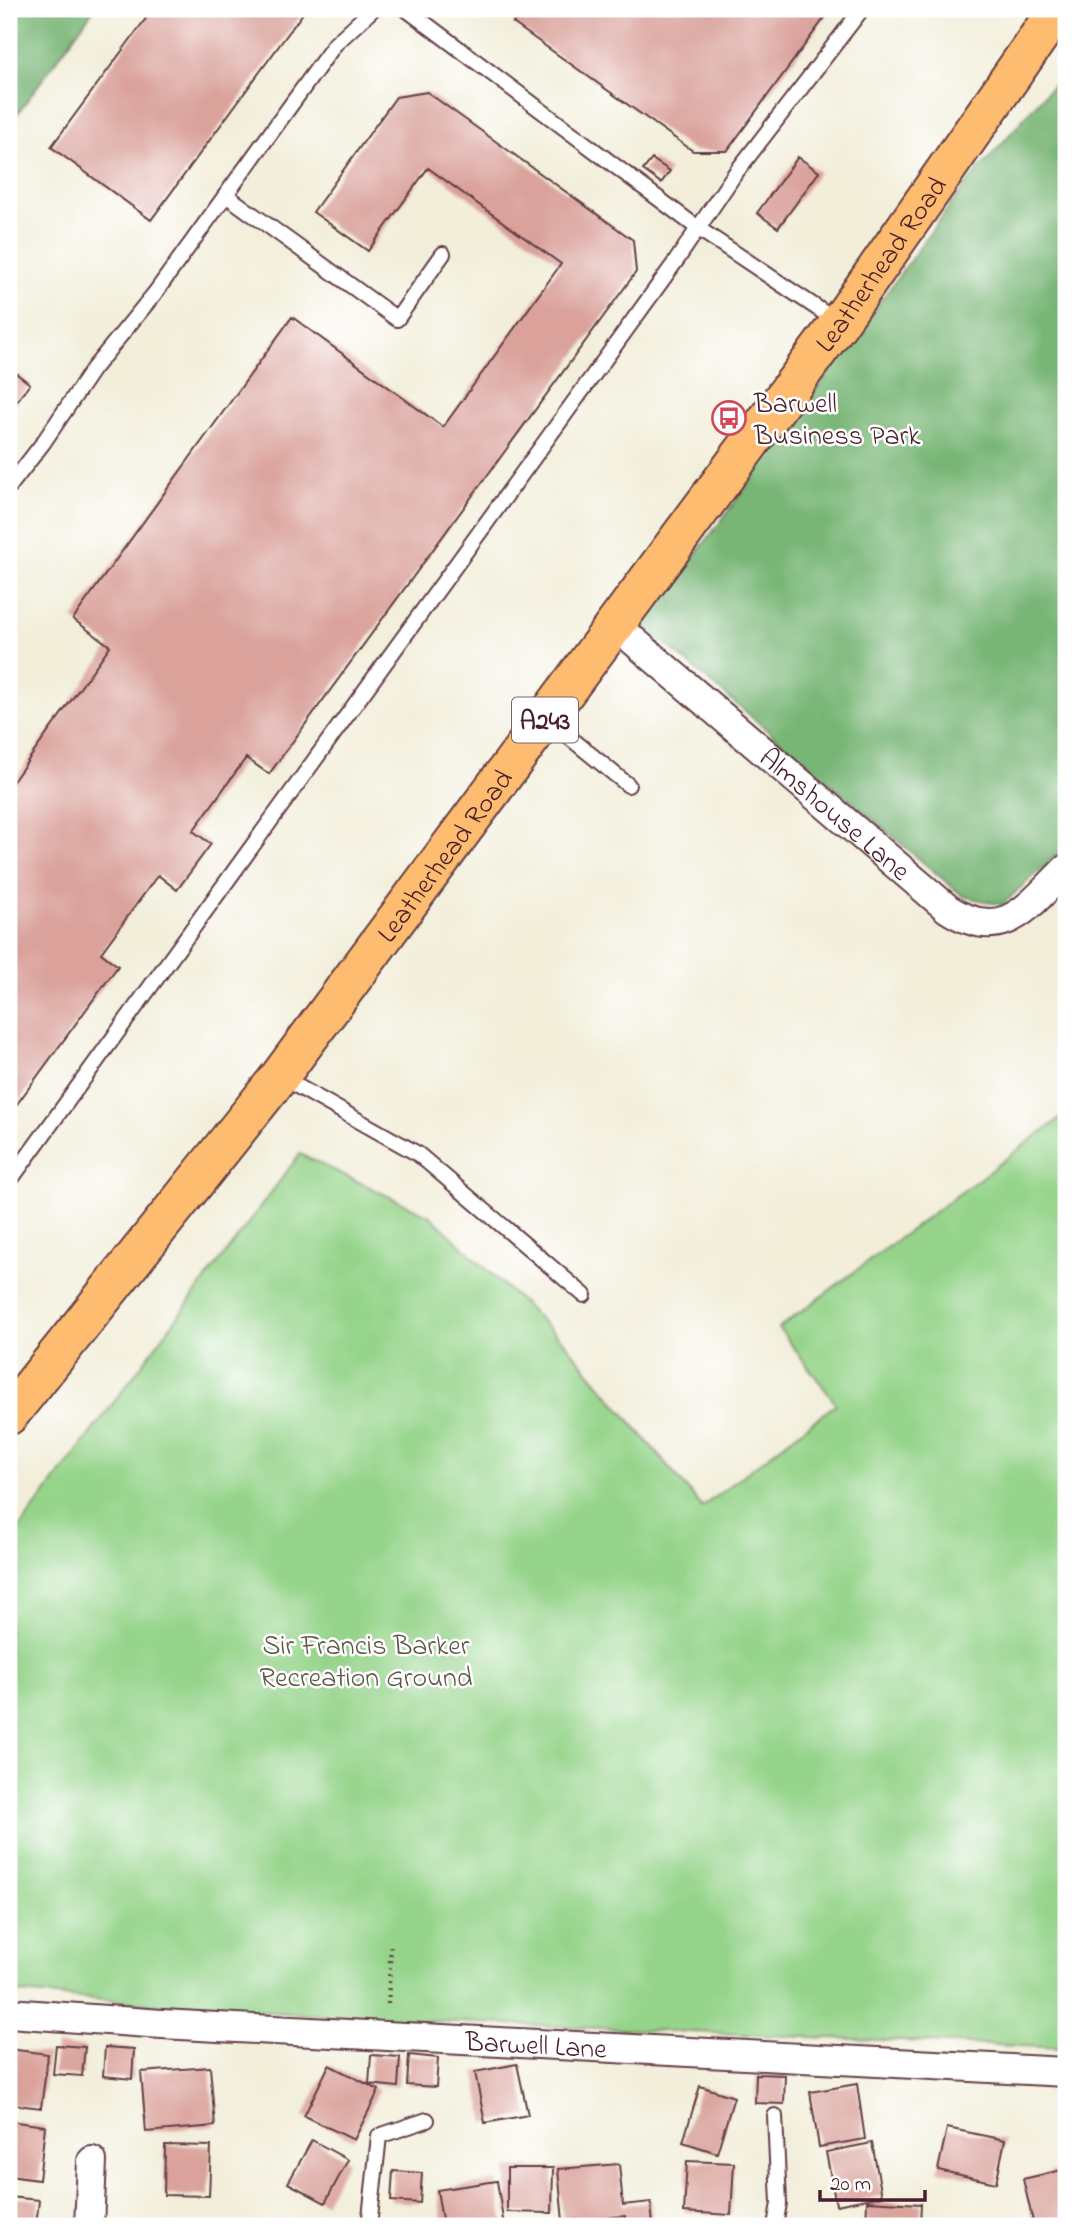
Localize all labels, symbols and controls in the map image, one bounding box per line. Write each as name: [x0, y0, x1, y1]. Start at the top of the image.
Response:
street label: Leatherhead Road: [807, 169, 959, 362]
place label: Barwell Business Park: [753, 385, 921, 458]
bus stop icon: Barwell Business Park: [710, 399, 748, 437]
road number: A243: [512, 698, 578, 742]
street label: Almshouse Lane: [749, 739, 918, 893]
street label: Leatherhead Road: [369, 762, 525, 952]
park label: Sir Francis Barker Recreation Ground: [260, 1627, 473, 1700]
street label: Barwell Lane: [463, 2023, 608, 2072]
scale bar: [820, 2158, 925, 2202]
text: 20 m: [830, 2170, 871, 2200]

